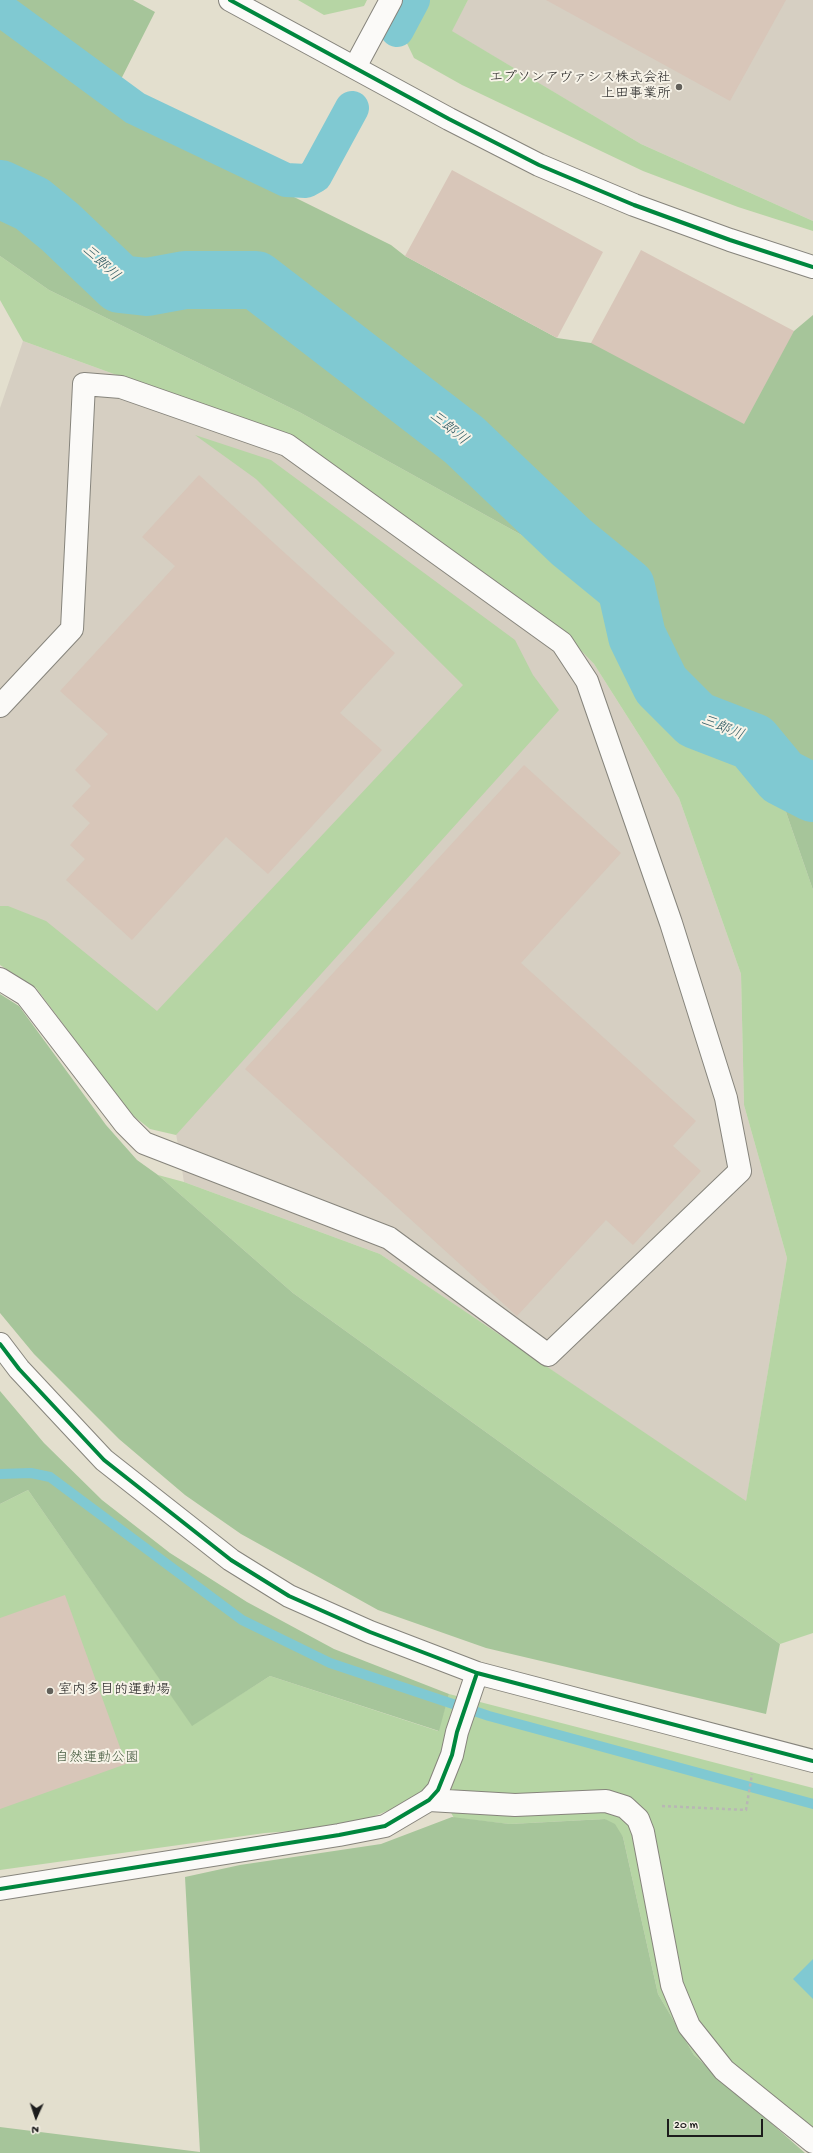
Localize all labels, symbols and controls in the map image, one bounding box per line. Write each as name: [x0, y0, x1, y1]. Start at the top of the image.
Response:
place label: エプソンアヴァシス株式会社 上田事業所: [489, 71, 671, 104]
marker: エプソンアヴァシス株式会社 上田事業所: [674, 82, 684, 92]
water label: 三郎川: [77, 242, 123, 286]
water label: 三郎川: [425, 408, 471, 450]
water label: 三郎川: [698, 712, 746, 746]
place label: 室内多目的運動場: [58, 1683, 170, 1699]
marker: 室内多目的運動場: [45, 1686, 55, 1696]
park label: 自然運動公園: [55, 1751, 139, 1767]
north arrow: [16, 2097, 56, 2137]
scale bar: [669, 2111, 765, 2137]
text: 20 m: [674, 2119, 698, 2133]
text: N: [31, 2123, 39, 2135]

